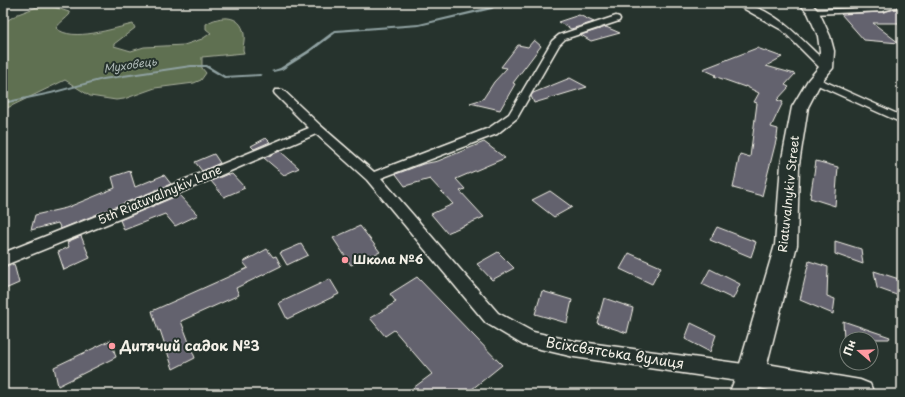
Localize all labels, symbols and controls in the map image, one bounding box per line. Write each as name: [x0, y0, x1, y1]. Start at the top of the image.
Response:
water label: Муховець: [102, 52, 159, 77]
street label: Riatuvalnykiv Street: [773, 134, 803, 253]
street label: 5th Riatuvalnykiv Lane: [95, 160, 225, 228]
place label: Школа №6: [353, 250, 424, 268]
marker: Школа №6: [340, 255, 350, 265]
street label: Всіхсвятська вулиця: [544, 331, 686, 374]
north arrow: [839, 331, 879, 371]
place label: Дитячий садок №3: [119, 335, 260, 356]
text: Пн: [838, 337, 860, 358]
marker: Дитячий садок №3: [107, 341, 117, 351]

